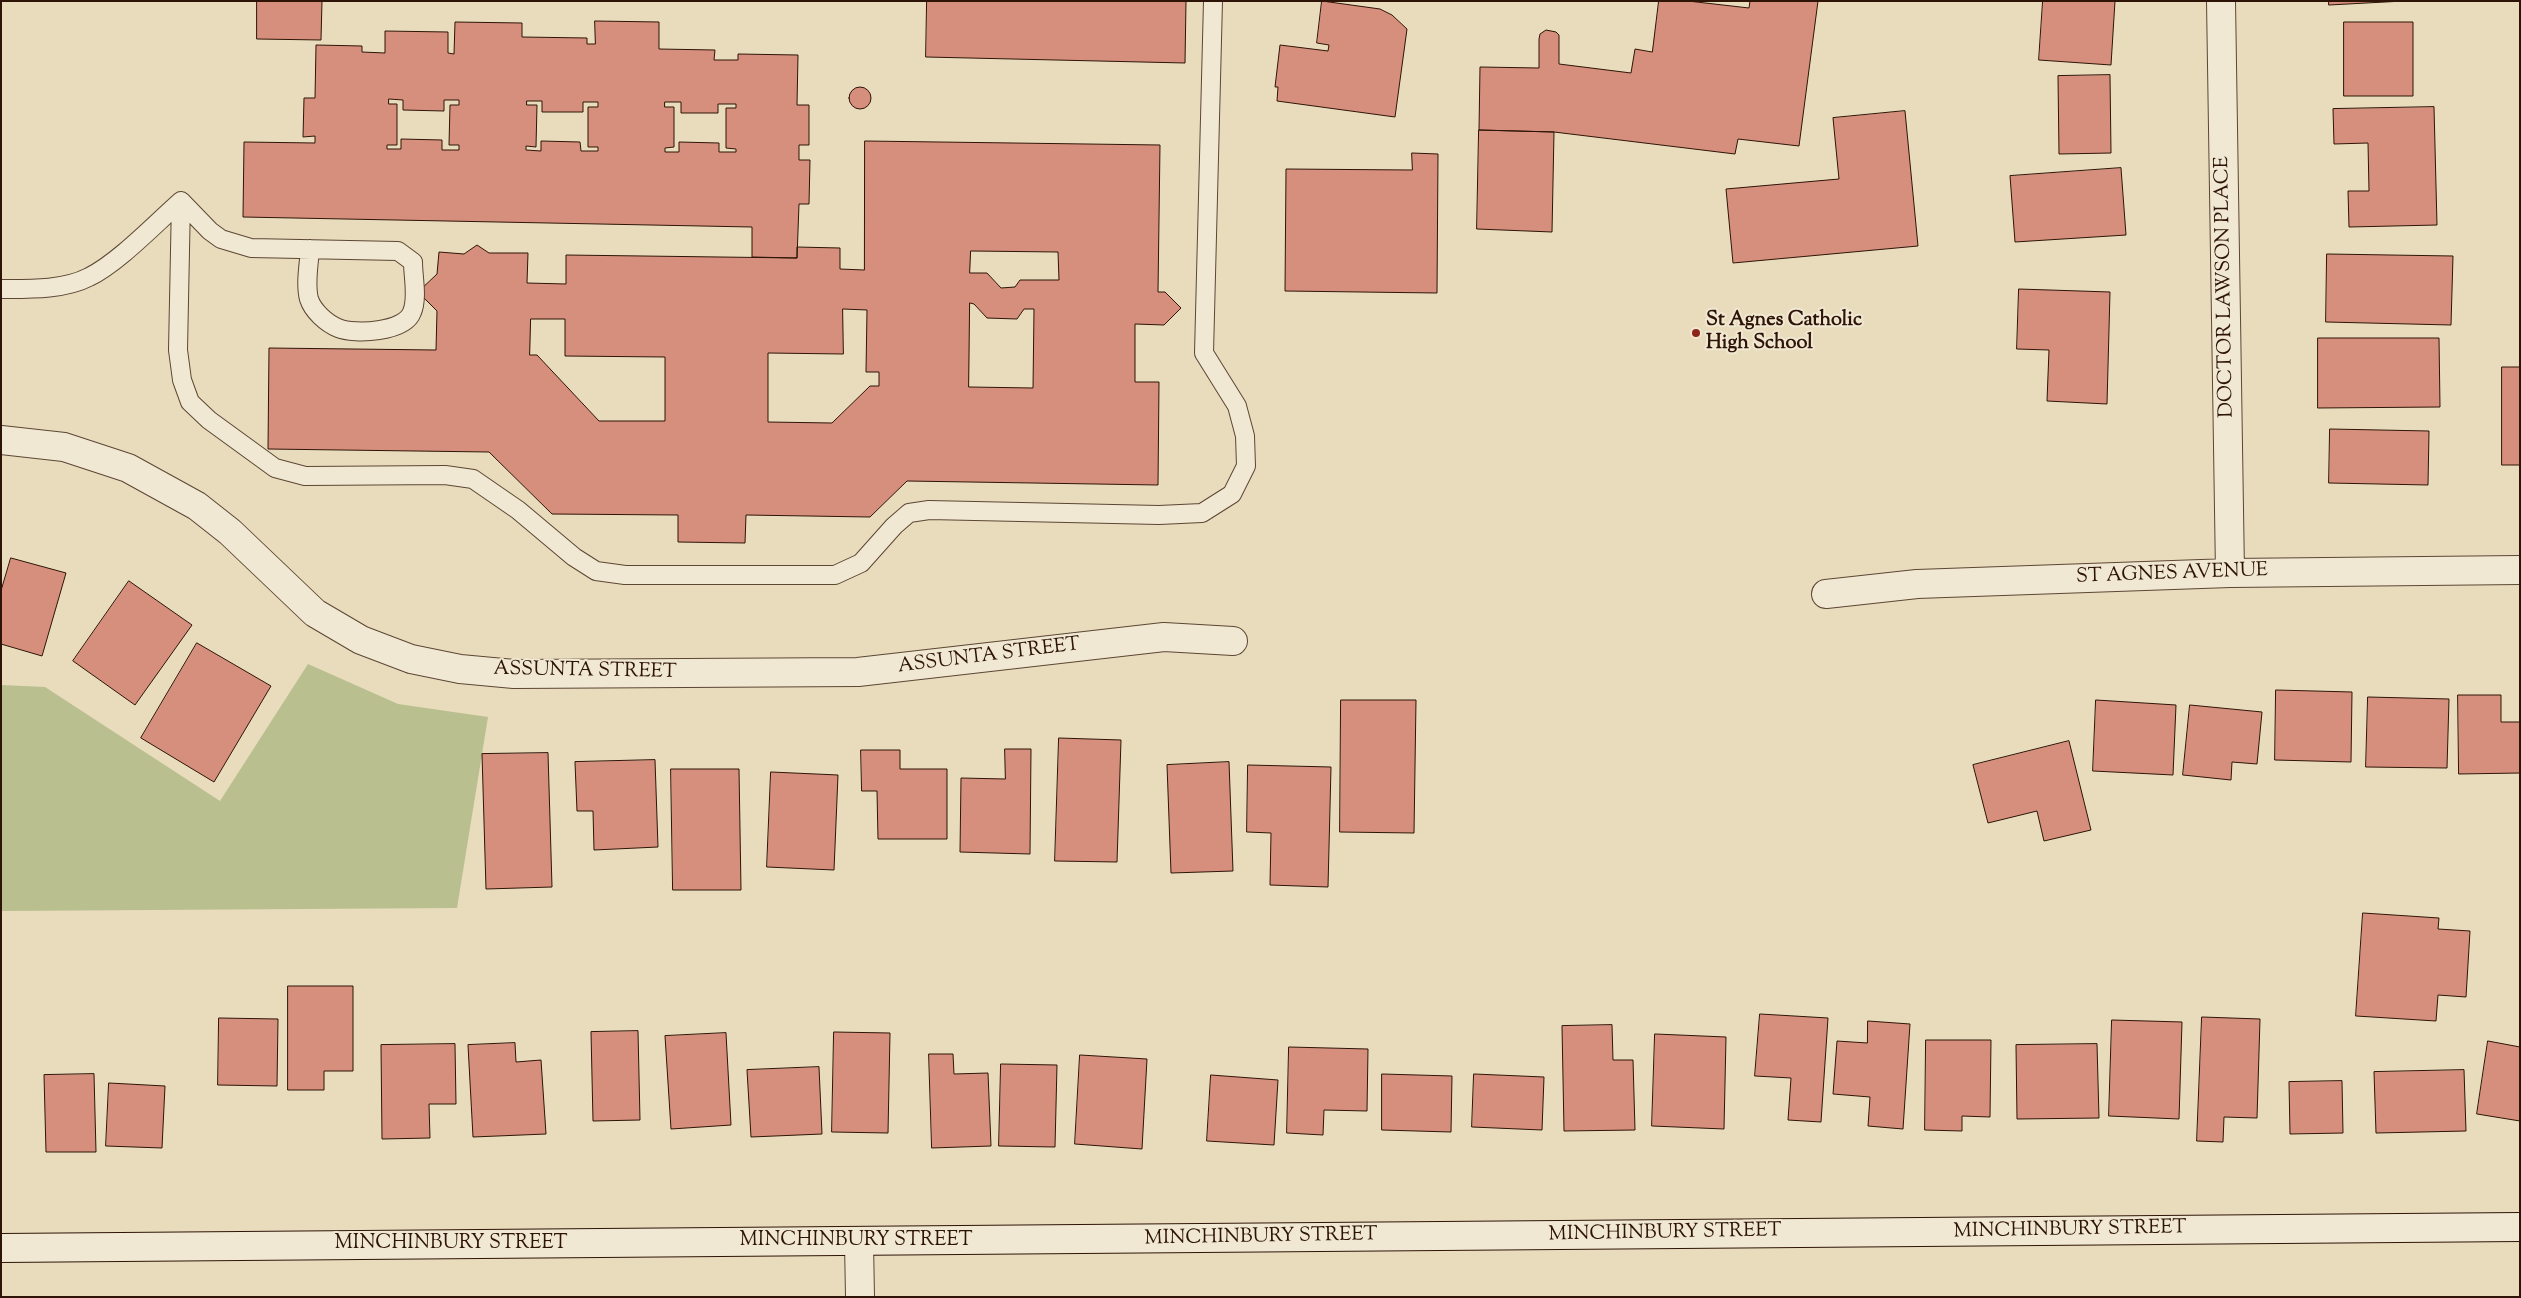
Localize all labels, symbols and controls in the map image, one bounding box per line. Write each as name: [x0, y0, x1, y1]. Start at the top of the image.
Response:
street label: DOCTOR LAWSON PLACE: [2212, 156, 2240, 418]
place label: St Agnes Catholic High School: [1706, 310, 1862, 357]
marker: St Agnes Catholic High School: [1690, 327, 1702, 339]
street label: ST AGNES AVENUE: [2076, 560, 2268, 590]
street label: ASSUNTA STREET: [897, 634, 1081, 680]
street label: ASSUNTA STREET: [493, 658, 677, 686]
street label: MINCHINBURY STREET: [1953, 1217, 2187, 1245]
street label: MINCHINBURY STREET: [1548, 1220, 1782, 1248]
street label: MINCHINBURY STREET: [1144, 1224, 1378, 1252]
street label: MINCHINBURY STREET: [739, 1230, 973, 1254]
street label: MINCHINBURY STREET: [334, 1233, 568, 1257]

